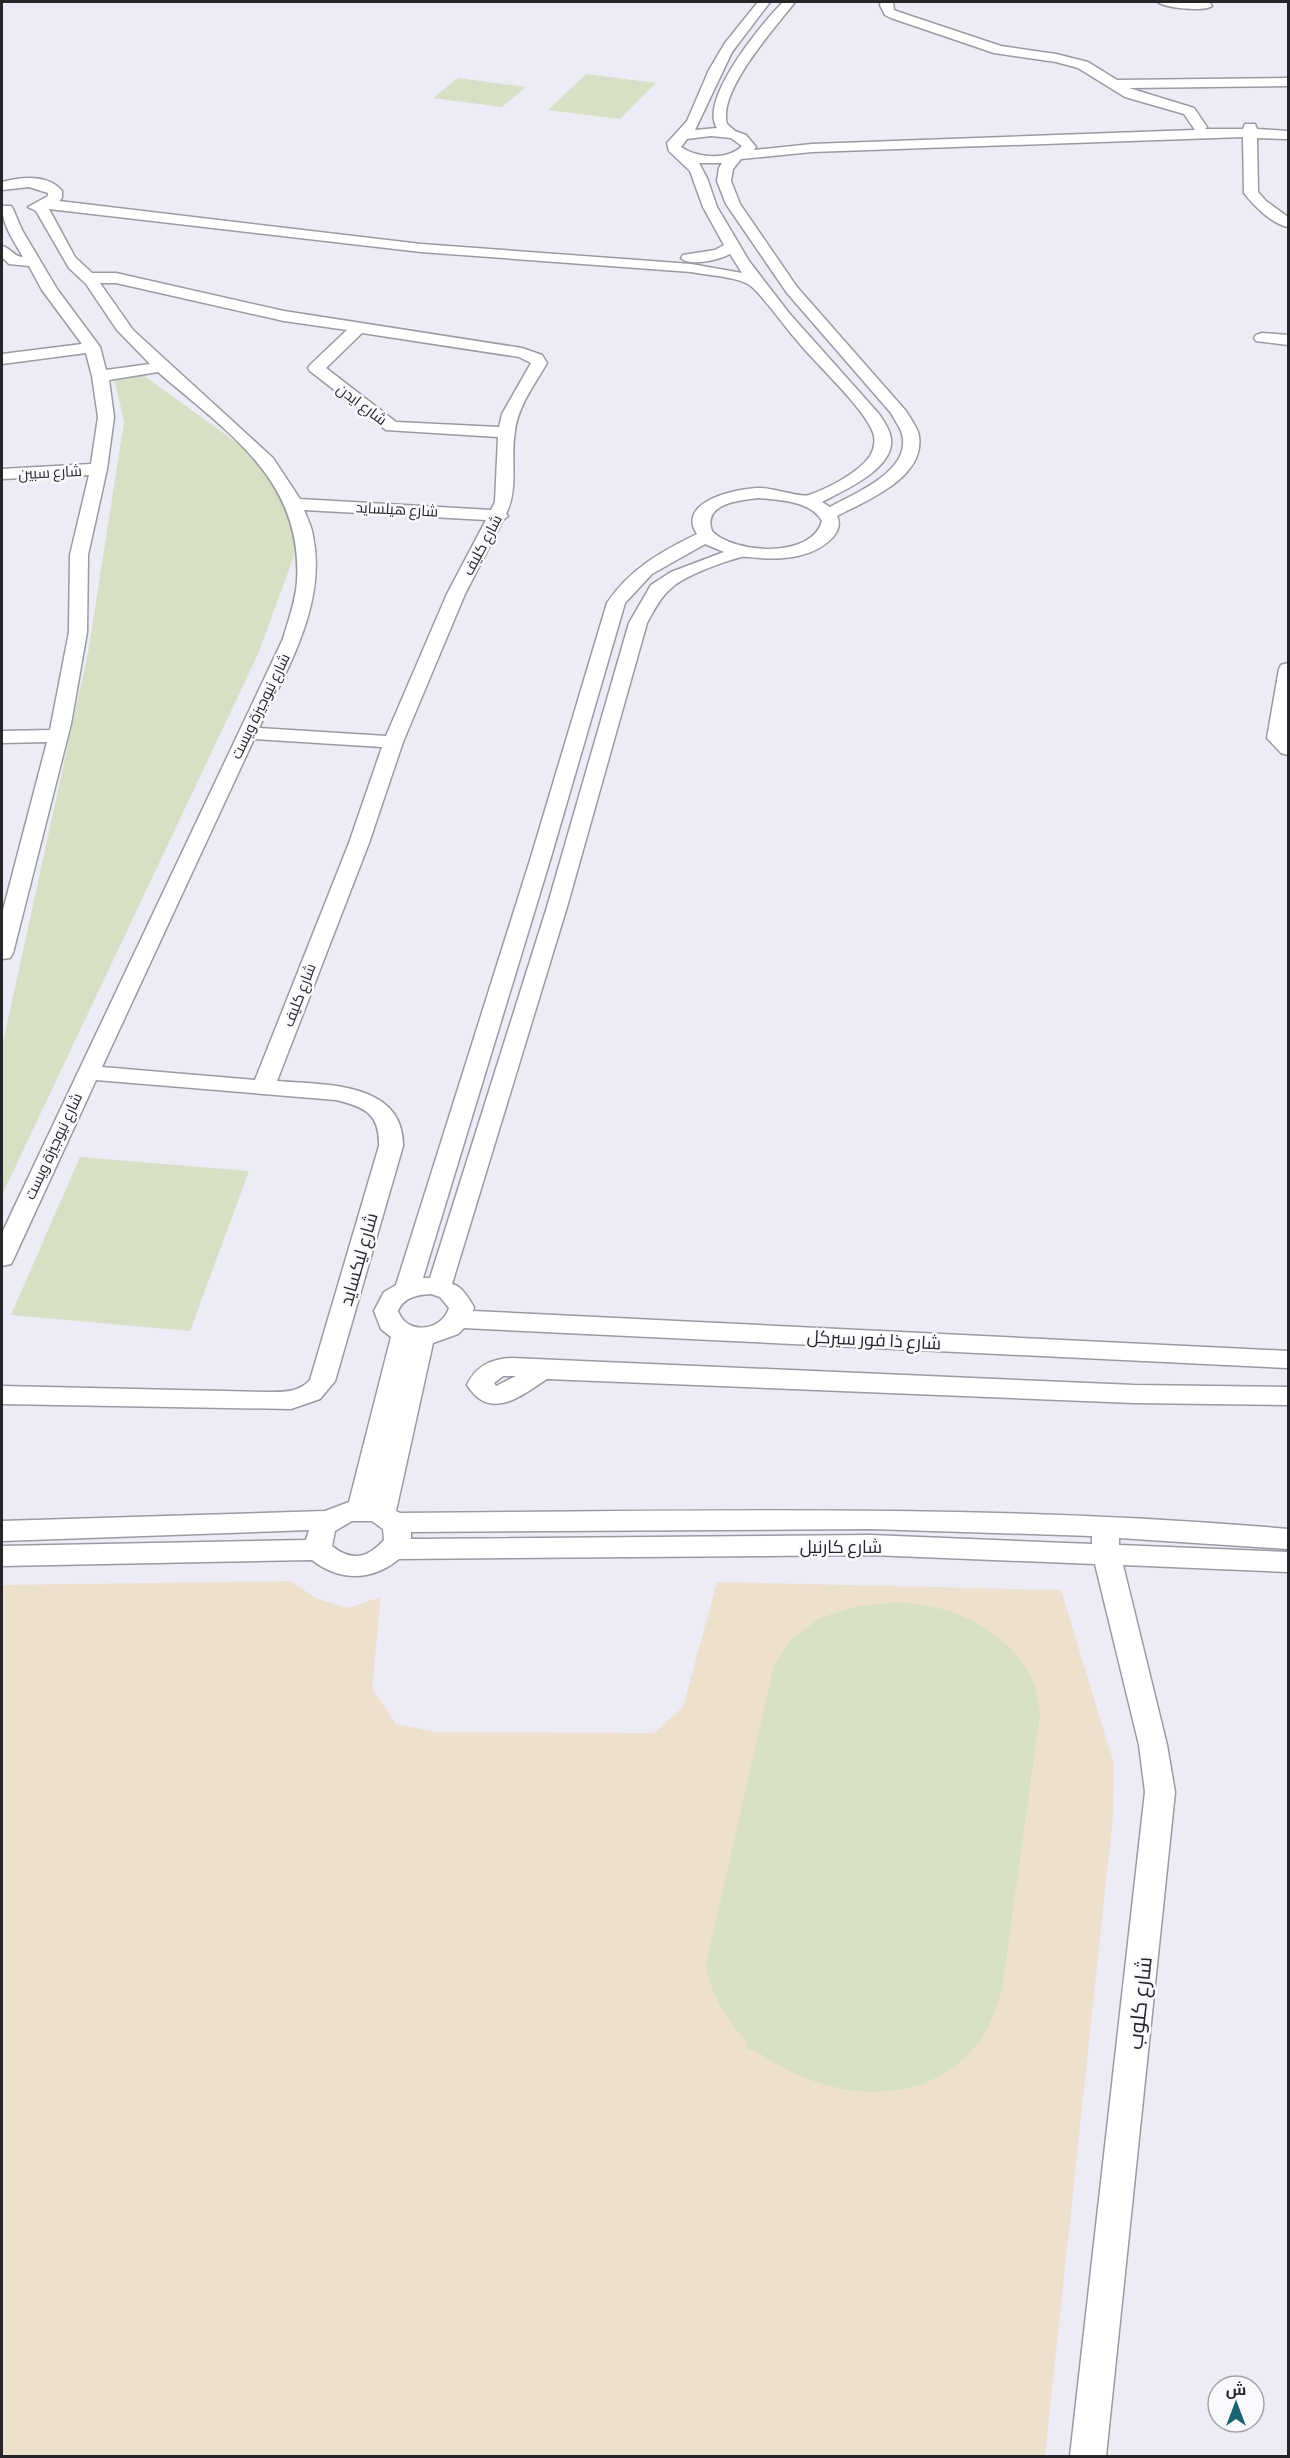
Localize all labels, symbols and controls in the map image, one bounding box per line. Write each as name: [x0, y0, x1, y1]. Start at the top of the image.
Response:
street label: شارع ايدن: [332, 378, 392, 431]
street label: شارع سبين: [18, 460, 82, 485]
street label: شارع هيلسايد: [355, 496, 439, 523]
street label: شارع كليف: [457, 511, 508, 580]
street label: شارع نيوجيزة ويست: [225, 649, 296, 763]
street label: شارع كليف: [277, 960, 322, 1030]
street label: شارع نيوجيزة ويست: [19, 1089, 88, 1203]
street label: شارع ليكسايد: [333, 1210, 384, 1309]
street label: شارع ذا فور سيركل: [806, 1323, 942, 1356]
street label: شارع كارنيل: [800, 1534, 882, 1559]
street label: شارع كلوب: [1120, 1955, 1159, 2051]
north arrow: [1206, 2374, 1266, 2434]
text: ش: [1226, 2378, 1246, 2400]

